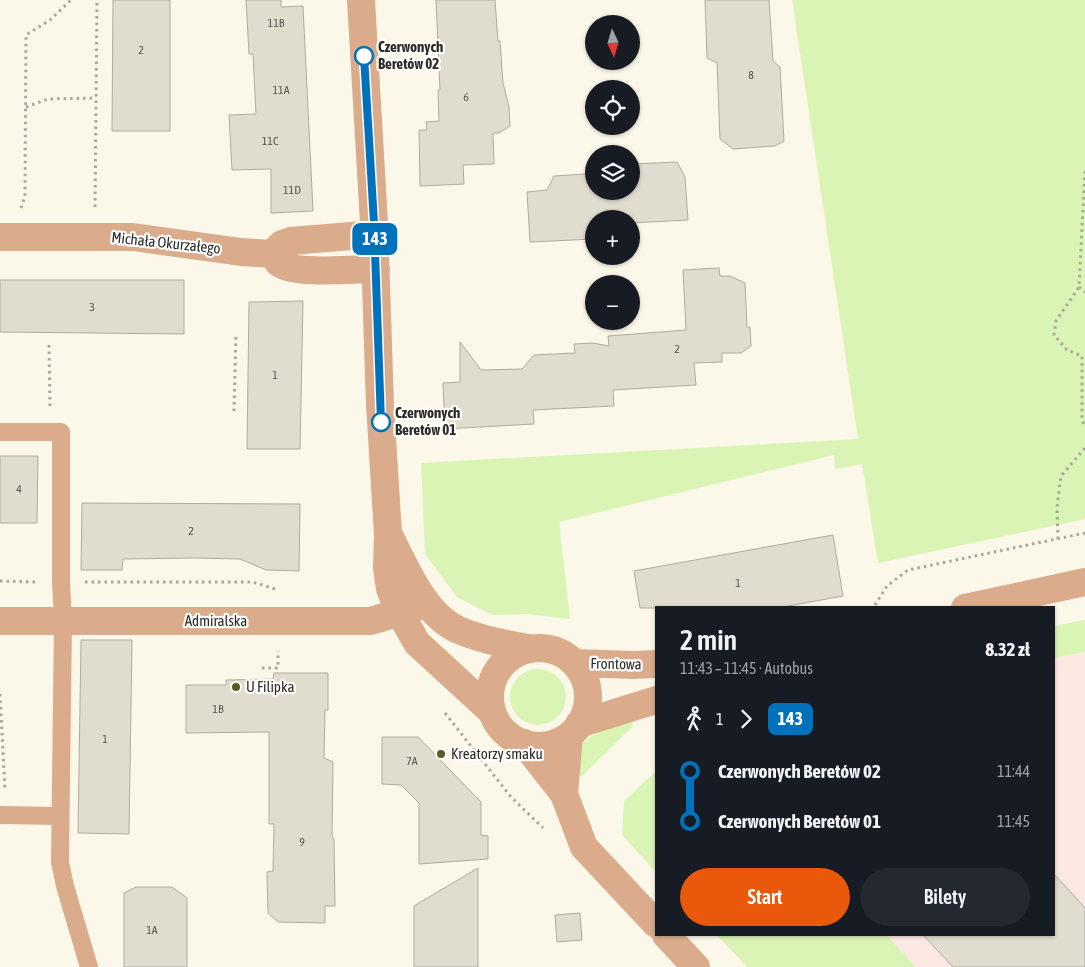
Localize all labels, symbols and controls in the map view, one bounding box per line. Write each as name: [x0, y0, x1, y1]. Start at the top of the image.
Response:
north arrow: [585, 15, 640, 70]
map controls: [585, 15, 640, 330]
house number: 11B: [268, 16, 285, 30]
place label: Czerwonych Beretów 02: [378, 38, 443, 72]
house number: 2: [138, 43, 144, 57]
marker: Czerwonych Beretów 02: [354, 46, 374, 66]
house number: 8: [748, 68, 754, 82]
button: locate: [585, 80, 640, 135]
house number: 11A: [272, 83, 290, 97]
house number: 6: [463, 90, 469, 104]
house number: 11C: [262, 134, 279, 148]
button: layers: [585, 145, 640, 200]
house number: 11D: [283, 183, 301, 197]
button: +: [585, 210, 640, 265]
line badge: 143: [346, 223, 404, 255]
street label: Michała Okurzałego: [111, 228, 221, 257]
text: 143: [362, 228, 388, 249]
button: −: [585, 275, 640, 330]
house number: 3: [89, 300, 95, 314]
house number: 2: [674, 342, 680, 356]
house number: 1: [272, 368, 278, 382]
place label: Czerwonych Beretów 01: [395, 404, 460, 438]
marker: Czerwonych Beretów 01: [371, 412, 391, 432]
house number: 4: [16, 482, 22, 496]
house number: 2: [188, 524, 194, 538]
house number: 1: [735, 576, 741, 590]
street label: Admiralska: [185, 612, 247, 629]
text: 2 min: [680, 624, 737, 656]
text: 8.32 zł: [985, 638, 1030, 660]
street label: Frontowa: [590, 655, 642, 672]
text: 11:43 – 11:45 · Autobus: [680, 659, 813, 677]
place label: U Filipka: [246, 678, 295, 695]
marker: U Filipka: [230, 681, 242, 693]
house number: 1B: [212, 702, 224, 716]
icon: walk: [680, 705, 708, 733]
icon: forward: [732, 705, 760, 733]
text: 143: [778, 708, 803, 729]
text: 1: [716, 710, 724, 728]
house number: 1: [102, 732, 108, 746]
place label: Kreatorzy smaku: [451, 745, 543, 762]
marker: Kreatorzy smaku: [435, 748, 447, 760]
house number: 7A: [406, 754, 418, 768]
text: Czerwonych Beretów 02: [718, 760, 881, 782]
text: 11:44: [997, 762, 1030, 780]
text: Czerwonych Beretów 01: [718, 810, 881, 832]
text: 11:45: [997, 812, 1030, 830]
house number: 9: [299, 835, 305, 849]
button: Start: [680, 868, 850, 926]
button: Bilety: [860, 868, 1030, 926]
house number: 1A: [146, 923, 158, 937]

